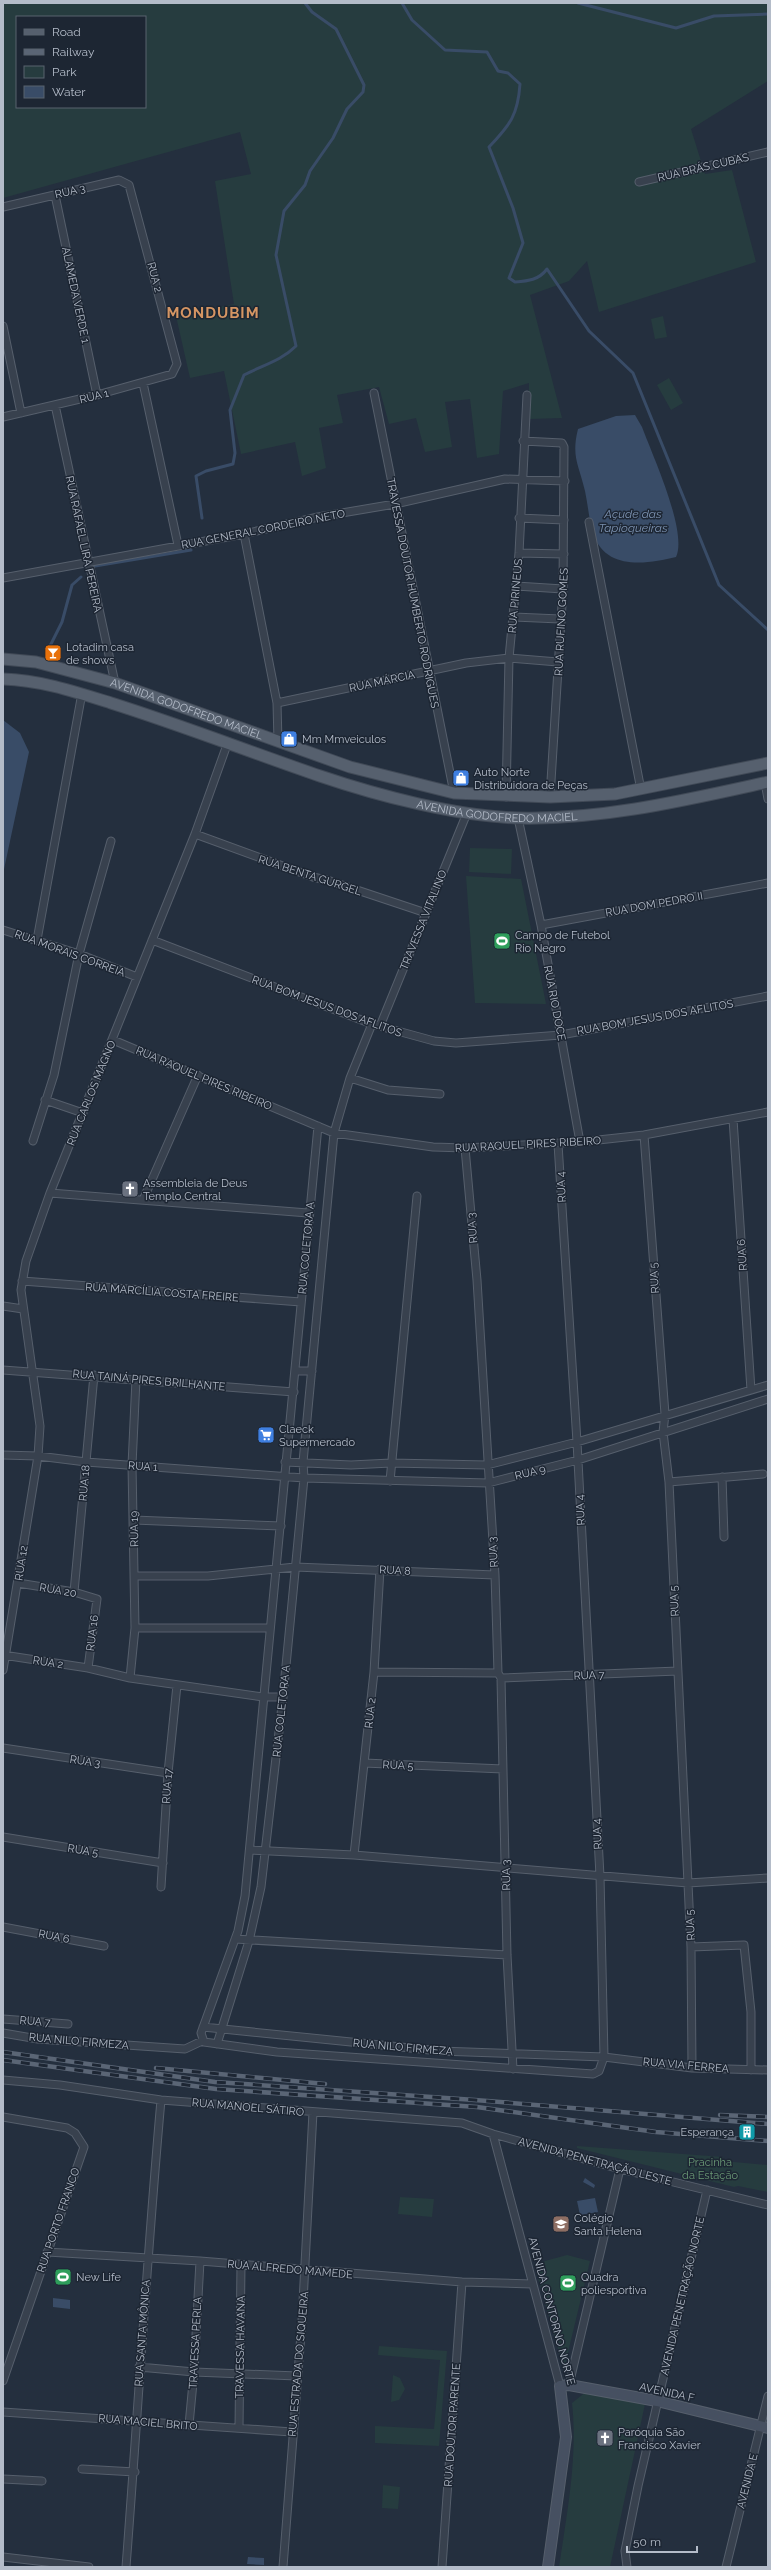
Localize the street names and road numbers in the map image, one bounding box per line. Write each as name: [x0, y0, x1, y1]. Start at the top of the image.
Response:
street label: RUA BRÁS CUBAS: [656, 150, 750, 184]
street label: RUA 3: [54, 182, 87, 201]
street label: ALAMEDA VERDE 1: [59, 246, 92, 345]
street label: RUA 2: [144, 261, 165, 294]
street label: RUA 1: [78, 387, 110, 406]
street label: RUA RAFAEL LIRA PEREIRA: [63, 475, 104, 614]
street label: TRAVESSA DOUTOR HUMBERTO RODRIGUES: [384, 477, 441, 710]
street label: RUA GENERAL CORDEIRO NETO: [180, 507, 346, 552]
street label: RUA PIRINEUS: [506, 558, 525, 634]
street label: RUA RUFINO GOMES: [552, 567, 571, 677]
street label: RUA MÁRCIA: [348, 667, 417, 695]
street label: AVENIDA GODOFREDO MACIEL: [109, 676, 265, 743]
street label: AVENIDA GODOFREDO MACIEL: [415, 798, 578, 825]
street label: RUA BENTA GURGEL: [257, 853, 364, 898]
street label: TRAVESSA VITALINO: [397, 868, 450, 972]
street label: RUA DOM PEDRO II: [604, 890, 704, 919]
street label: RUA MORAIS CORREIA: [13, 927, 127, 980]
street label: RUA RIO DOCE: [541, 964, 568, 1042]
street label: RUA BOM JESUS DOS AFLITOS: [250, 973, 404, 1040]
street label: RUA BOM JESUS DOS AFLITOS: [576, 997, 735, 1038]
street label: RUA CARLOS MAGNO: [64, 1039, 119, 1148]
street label: RUA RAQUEL PIRES RIBEIRO: [134, 1044, 274, 1113]
street label: RUA RAQUEL PIRES RIBEIRO: [455, 1134, 602, 1155]
street label: RUA 4: [554, 1171, 569, 1203]
street label: RUA COLETORA A: [296, 1201, 317, 1295]
street label: RUA 3: [465, 1212, 480, 1244]
street label: RUA 6: [735, 1238, 750, 1271]
street label: RUA 5: [647, 1262, 662, 1294]
street label: RUA MARCÍLIA COSTA FREIRE: [85, 1280, 240, 1304]
street label: RUA TAINÁ PIRES BRILHANTE: [72, 1366, 226, 1394]
street label: RUA 1: [128, 1459, 159, 1474]
street label: RUA 9: [513, 1462, 547, 1483]
street label: RUA 18: [76, 1464, 93, 1502]
street label: RUA 4: [573, 1494, 588, 1526]
street label: RUA 19: [128, 1511, 141, 1547]
street label: RUA 3: [486, 1536, 501, 1568]
street label: RUA 12: [12, 1544, 31, 1582]
street label: RUA 8: [379, 1563, 411, 1578]
street label: RUA 20: [38, 1581, 78, 1600]
street label: RUA 5: [667, 1585, 682, 1617]
street label: RUA 16: [84, 1614, 101, 1652]
street label: RUA 2: [32, 1654, 64, 1671]
street label: RUA COLETORA A: [270, 1664, 293, 1758]
street label: RUA 7: [573, 1668, 605, 1683]
street label: RUA 2: [362, 1697, 379, 1729]
street label: RUA 3: [69, 1753, 101, 1770]
street label: RUA 5: [382, 1758, 414, 1773]
street label: RUA 17: [160, 1768, 175, 1804]
street label: RUA 4: [590, 1818, 605, 1850]
street label: RUA 5: [67, 1842, 99, 1859]
street label: RUA 3: [500, 1859, 513, 1891]
street label: RUA 5: [683, 1909, 698, 1941]
street label: RUA 6: [37, 1927, 71, 1946]
street label: RUA 7: [19, 2014, 51, 2029]
street label: RUA NILO FIRMEZA: [28, 2031, 130, 2052]
street label: RUA NILO FIRMEZA: [352, 2037, 454, 2058]
street label: RUA VIA FERREA: [642, 2055, 730, 2076]
street label: RUA MANOEL SÁTIRO: [191, 2095, 305, 2119]
street label: AVENIDA PENETRAÇÃO LESTE: [517, 2134, 673, 2188]
street label: RUA PORTO FRANCO: [34, 2166, 83, 2274]
street label: AVENIDA PENETRAÇÃO NORTE: [657, 2215, 707, 2377]
street label: AVENIDA CONTORNO NORTE: [525, 2236, 578, 2387]
street label: RUA ALFREDO MAMEDE: [227, 2258, 354, 2281]
street label: RUA SANTA MÔNICA: [131, 2278, 153, 2387]
street label: RUA ESTRADA DO SIQUEIRA: [286, 2290, 311, 2437]
street label: TRAVESSA HAVANA: [233, 2295, 248, 2399]
street label: TRAVESSA PERLA: [187, 2296, 204, 2390]
street label: RUA DOUTOR PARENTE: [442, 2363, 463, 2487]
street label: AVENIDA F: [638, 2380, 696, 2405]
street label: RUA MACIEL BRITO: [98, 2412, 198, 2433]
street label: AVENIDA E: [734, 2452, 761, 2510]

